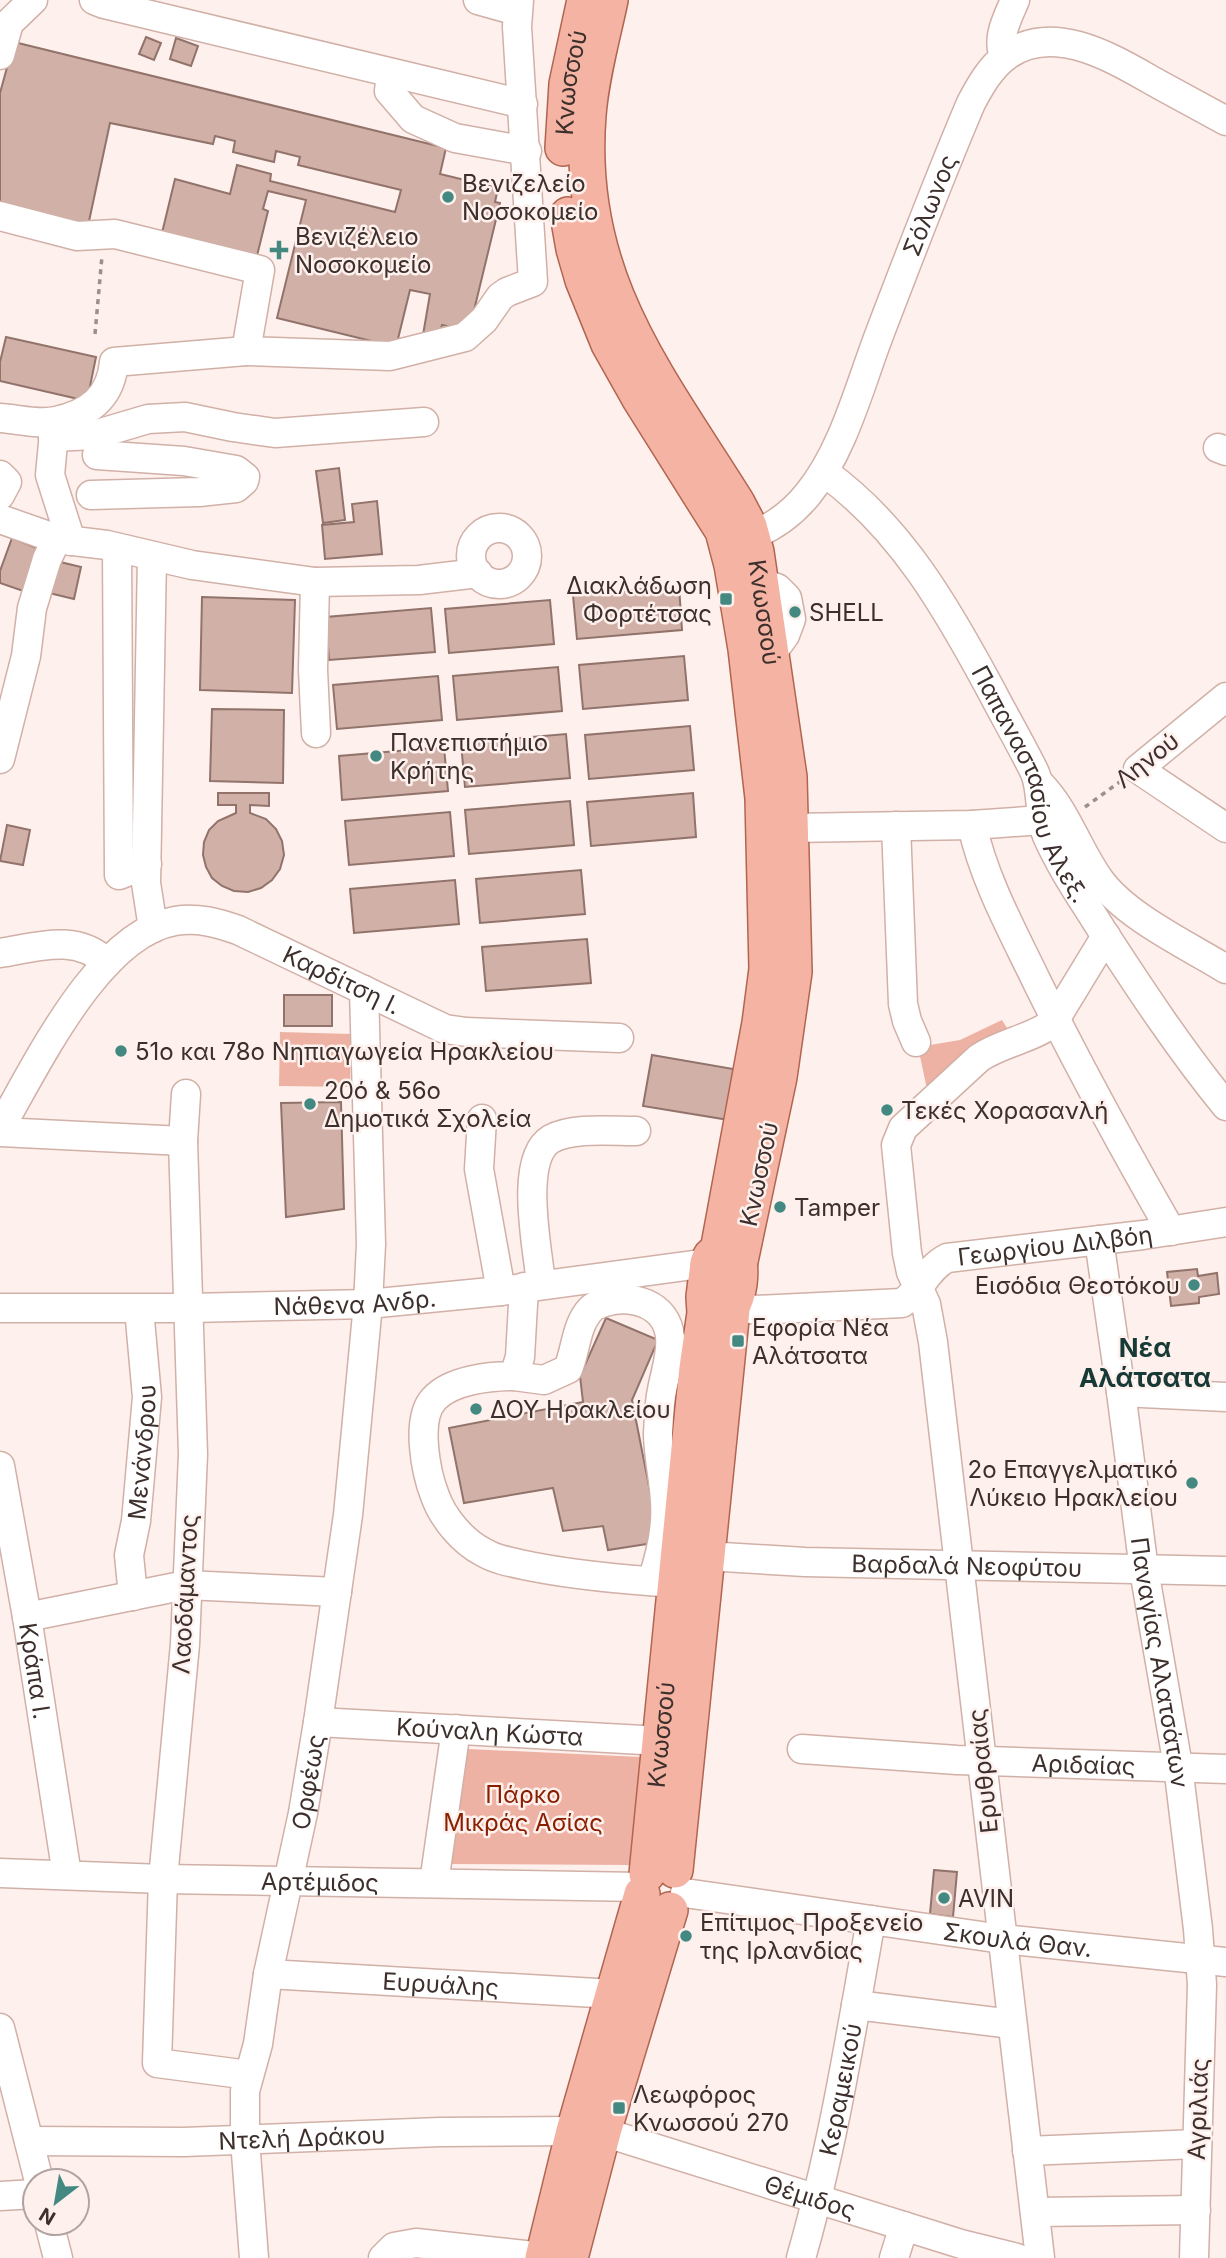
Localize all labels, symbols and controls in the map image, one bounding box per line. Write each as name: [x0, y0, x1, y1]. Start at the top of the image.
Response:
street label: Κνωσσού: [549, 27, 593, 136]
street label: Σόλωνος: [896, 150, 962, 260]
place label: Βενιζελείο Νοσοκομείο: [462, 169, 598, 226]
marker: Βενιζελείο Νοσοκομείο: [440, 189, 456, 205]
place label: Βενιζέλειο Νοσοκομείο: [295, 222, 431, 279]
marker: Βενιζέλειο Νοσοκομείο: [269, 240, 289, 260]
street label: Κνωσσού: [743, 558, 787, 667]
place label: Διακλάδωση Φορτέτσας: [566, 571, 712, 628]
marker: Διακλάδωση Φορτέτσας: [718, 591, 734, 607]
place label: SHELL: [809, 598, 884, 627]
marker: SHELL: [787, 604, 803, 620]
street label: Παπαναστασίου Αλεξ.: [966, 660, 1095, 908]
street label: Ληνού: [1109, 726, 1185, 794]
place label: Πανεπιστήμιο Κρήτης: [390, 728, 548, 785]
marker: Πανεπιστήμιο Κρήτης: [368, 748, 384, 764]
street label: Καρδίτση Ι.: [278, 939, 405, 1020]
place label: 51ο και 78ο Νηπιαγωγεία Ηρακλείου: [135, 1037, 554, 1066]
marker: 51ο και 78ο Νηπιαγωγεία Ηρακλείου: [113, 1043, 129, 1059]
place label: 20ό & 56ο Δημοτικά Σχολεία: [324, 1076, 532, 1133]
marker: 20ό & 56ο Δημοτικά Σχολεία: [302, 1096, 318, 1112]
place label: Τεκές Χορασανλή: [901, 1096, 1108, 1125]
marker: Τεκές Χορασανλή: [879, 1102, 895, 1118]
street label: Κνωσσού: [734, 1119, 784, 1229]
place label: Tamper: [794, 1193, 880, 1222]
marker: Tamper: [772, 1199, 788, 1215]
street label: Γεωργίου Διλβόη: [956, 1219, 1154, 1271]
place label: Εισόδια Θεοτόκου: [975, 1271, 1180, 1300]
marker: Εισόδια Θεοτόκου: [1186, 1277, 1202, 1293]
street label: Νάθενα Ανδρ.: [273, 1283, 437, 1321]
place label: Εφορία Νέα Αλάτσατα: [752, 1313, 889, 1370]
district label: Νέα Αλάτσατα: [1079, 1332, 1211, 1393]
marker: Εφορία Νέα Αλάτσατα: [730, 1333, 746, 1349]
street label: Μενάνδρου: [122, 1383, 162, 1521]
place label: ΔΟΥ Ηρακλείου: [490, 1395, 671, 1424]
marker: ΔΟΥ Ηρακλείου: [468, 1401, 484, 1417]
place label: 2ο Επαγγελματικό Λύκειο Ηρακλείου: [968, 1455, 1178, 1512]
marker: 2ο Επαγγελματικό Λύκειο Ηρακλείου: [1184, 1475, 1200, 1491]
street label: Λαοδάμαντος: [166, 1513, 204, 1675]
street label: Παναγίας Αλατσάτων: [1125, 1536, 1195, 1789]
street label: Βαρδαλά Νεοφύτου: [851, 1548, 1082, 1582]
street label: Κράπα Ι.: [14, 1621, 57, 1721]
street label: Κνωσσού: [641, 1680, 680, 1789]
street label: Ερυθραίας: [962, 1707, 1004, 1835]
street label: Κούναλη Κώστα: [395, 1712, 584, 1751]
street label: Ορφέως: [285, 1732, 330, 1832]
street label: Αριδαίας: [1031, 1748, 1136, 1780]
park label: Πάρκο Μικράς Ασίας: [443, 1780, 603, 1837]
street label: Αρτέμιδος: [261, 1866, 379, 1897]
place label: AVIN: [958, 1884, 1014, 1913]
marker: AVIN: [936, 1890, 952, 1906]
place label: Επίτιμος Προξενείο της Ιρλανδίας: [700, 1908, 923, 1965]
street label: Σκουλά Θαν.: [941, 1916, 1094, 1963]
marker: Επίτιμος Προξενείο της Ιρλανδίας: [678, 1928, 694, 1944]
street label: Ευρυάλης: [382, 1966, 500, 2002]
street label: Κεραμεικού: [813, 2021, 867, 2159]
street label: Αγριλιάς: [1182, 2058, 1214, 2160]
place label: Λεωφόρος Κνωσσού 270: [633, 2080, 789, 2137]
marker: Λεωφόρος Κνωσσού 270: [611, 2100, 627, 2116]
street label: Ντελή Δράκου: [218, 2120, 386, 2155]
north arrow: [21, 2167, 91, 2237]
street label: Θέμιδος: [761, 2169, 859, 2225]
text: N: [35, 2203, 60, 2230]

